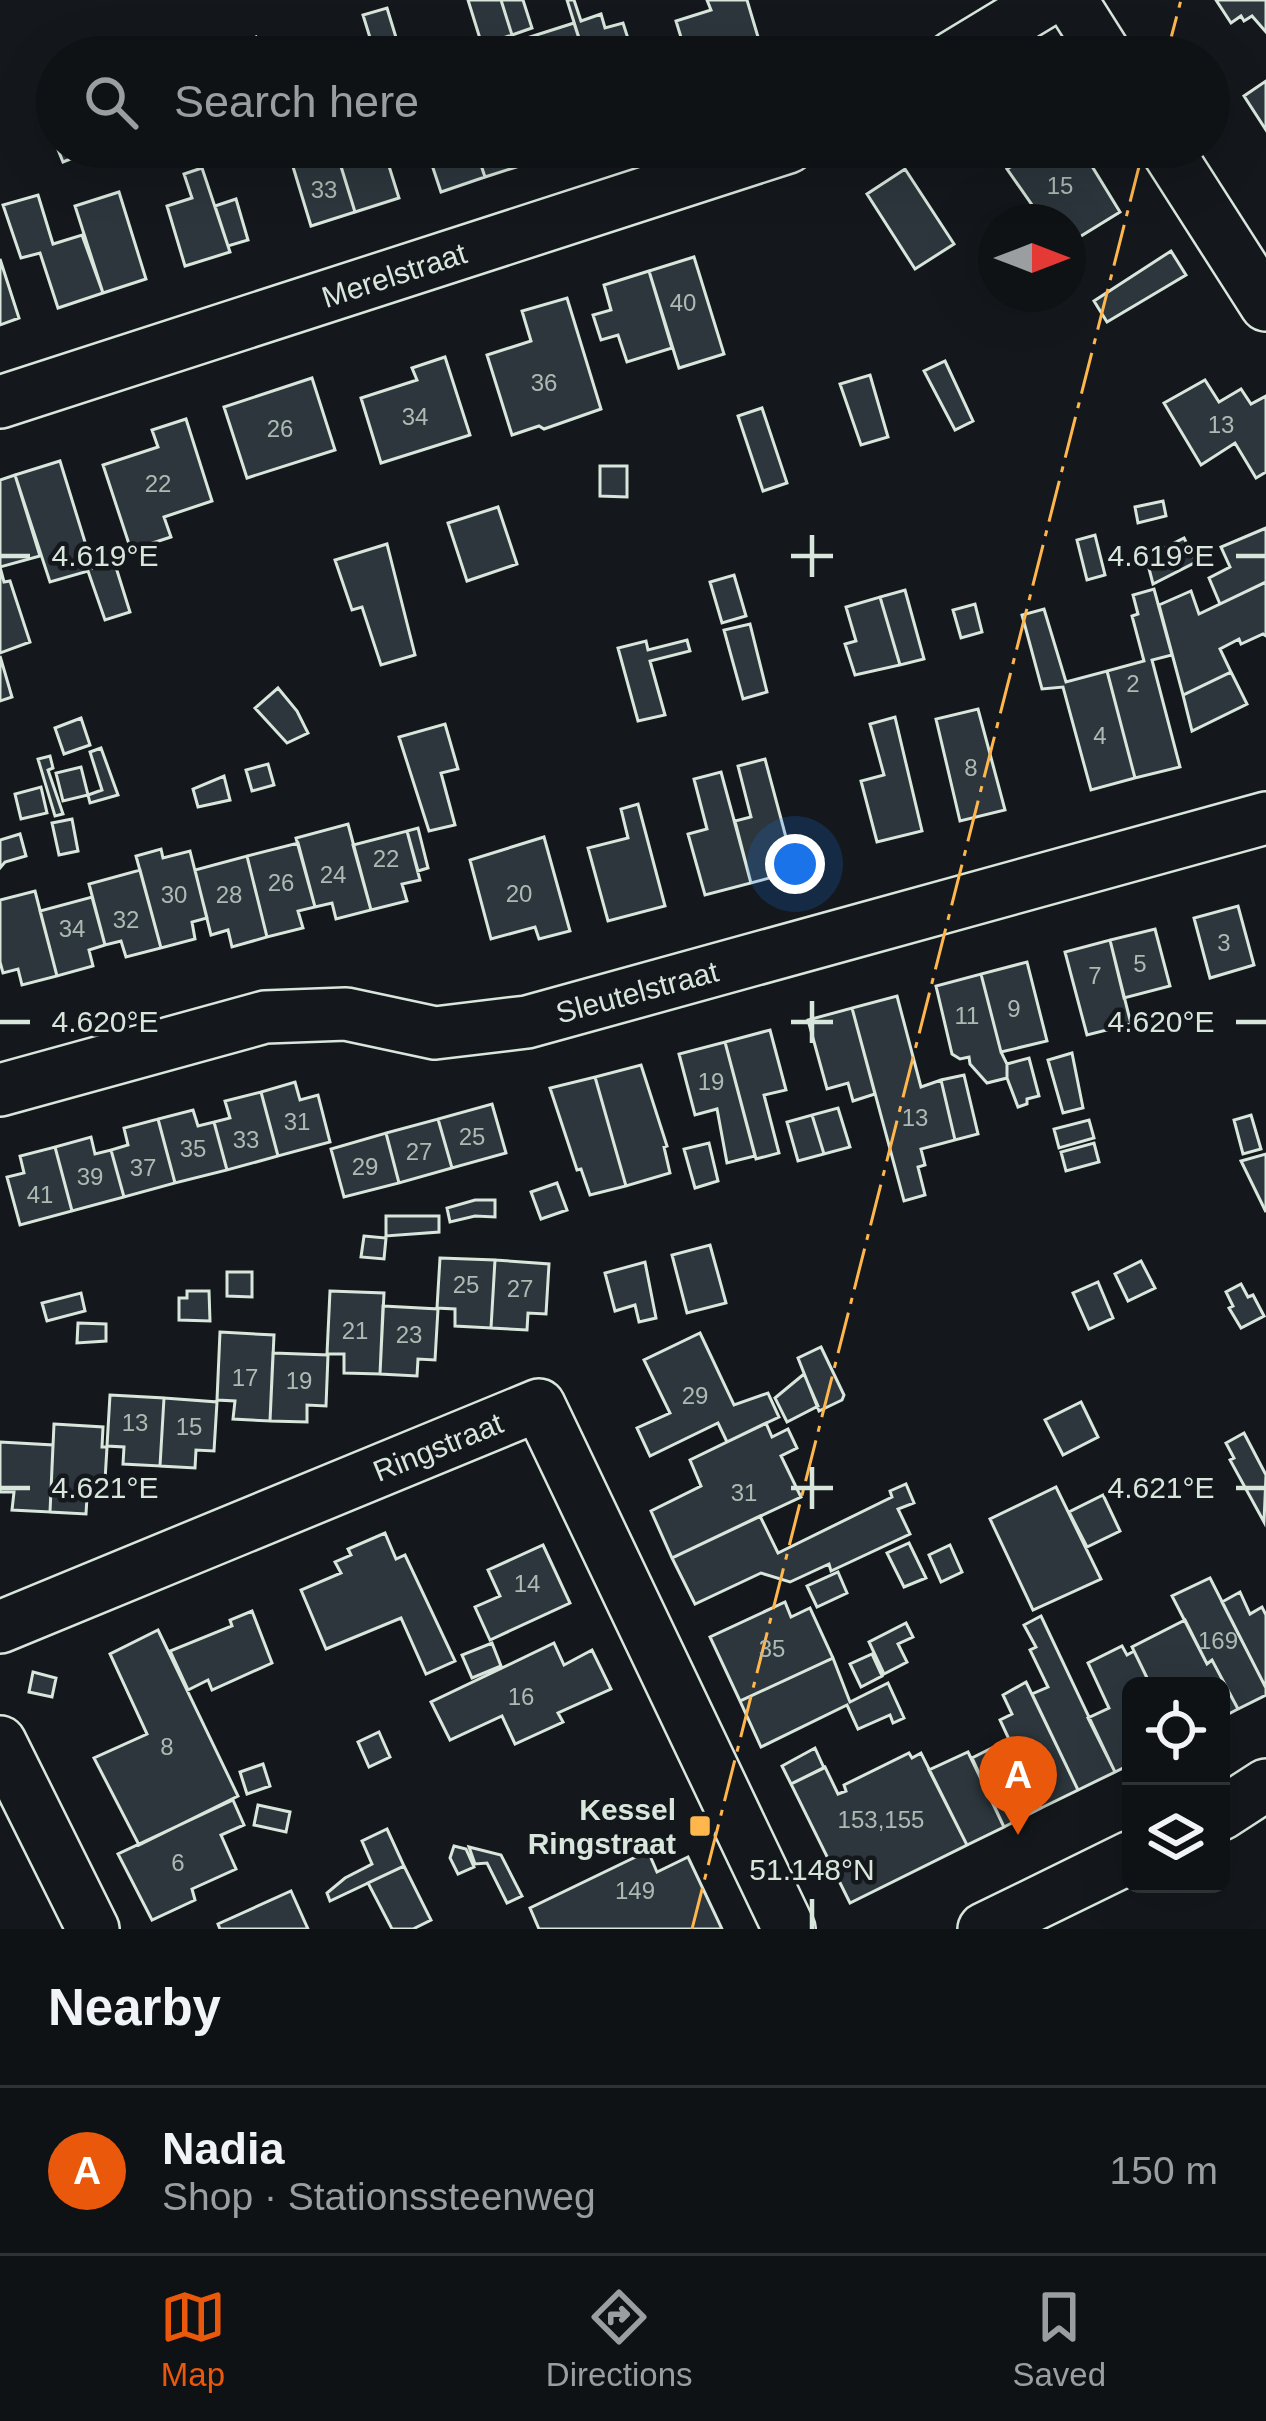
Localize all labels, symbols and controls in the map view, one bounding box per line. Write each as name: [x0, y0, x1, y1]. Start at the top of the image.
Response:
search box: [36, 36, 1230, 168]
icon: search: [78, 69, 144, 135]
text: Search here: [174, 76, 419, 127]
house number: 15: [1047, 172, 1073, 199]
house number: 33: [311, 176, 337, 203]
north arrow: [978, 204, 1086, 312]
street label: Merelstraat: [318, 236, 471, 314]
house number: 40: [670, 289, 696, 316]
house number: 36: [531, 369, 557, 396]
house number: 34: [402, 403, 428, 430]
house number: 13: [1208, 411, 1234, 438]
house number: 26: [267, 415, 293, 442]
house number: 22: [145, 470, 171, 497]
text: 4.619°E: [51, 539, 159, 572]
text: 4.619°E: [1107, 539, 1215, 572]
house number: 2: [1126, 670, 1140, 697]
house number: 4: [1093, 722, 1107, 749]
house number: 8: [964, 754, 978, 781]
your location: [765, 834, 825, 894]
house number: 22: [373, 845, 399, 872]
house number: 24: [320, 861, 346, 888]
house number: 26: [268, 869, 294, 896]
house number: 20: [506, 880, 532, 907]
house number: 30: [161, 881, 187, 908]
house number: 28: [216, 881, 242, 908]
house number: 32: [113, 906, 139, 933]
house number: 34: [59, 915, 85, 942]
house number: 3: [1217, 929, 1231, 956]
house number: 5: [1133, 950, 1147, 977]
street label: Sleutelstraat: [552, 954, 722, 1030]
house number: 7: [1088, 962, 1102, 989]
house number: 9: [1007, 995, 1021, 1022]
house number: 11: [955, 1002, 979, 1029]
text: 4.620°E: [51, 1005, 159, 1038]
text: 4.620°E: [1107, 1005, 1215, 1038]
house number: 19: [698, 1068, 724, 1095]
house number: 13: [902, 1104, 928, 1131]
house number: 31: [284, 1108, 310, 1135]
house number: 25: [459, 1123, 485, 1150]
house number: 33: [233, 1126, 259, 1153]
house number: 35: [180, 1135, 206, 1162]
house number: 27: [406, 1138, 432, 1165]
house number: 29: [352, 1153, 378, 1180]
house number: 37: [130, 1154, 156, 1181]
house number: 39: [77, 1163, 103, 1190]
house number: 41: [27, 1181, 53, 1208]
house number: 25: [453, 1271, 479, 1298]
house number: 27: [507, 1275, 533, 1302]
house number: 21: [342, 1317, 368, 1344]
house number: 23: [396, 1321, 422, 1348]
house number: 17: [232, 1364, 258, 1391]
house number: 19: [286, 1367, 312, 1394]
house number: 29: [682, 1382, 708, 1409]
street label: Ringstraat: [368, 1406, 508, 1488]
house number: 13: [122, 1409, 148, 1436]
house number: 15: [176, 1413, 202, 1440]
text: 4.621°E: [51, 1471, 159, 1504]
text: 4.621°E: [1107, 1471, 1215, 1504]
house number: 31: [731, 1479, 757, 1506]
house number: 14: [514, 1570, 540, 1597]
house number: 169: [1198, 1627, 1238, 1654]
house number: 35: [759, 1635, 785, 1662]
map controls: [1122, 1677, 1230, 1893]
button: locate: [1122, 1677, 1230, 1785]
house number: 16: [508, 1683, 534, 1710]
house number: 8: [160, 1733, 174, 1760]
pin: A: [979, 1736, 1057, 1835]
button: layers: [1122, 1785, 1230, 1893]
place label: Kessel Ringstraat: [528, 1793, 676, 1860]
house number: 153,155: [838, 1806, 924, 1833]
marker: Kessel Ringstraat: [687, 1813, 713, 1839]
house number: 6: [171, 1849, 185, 1876]
text: 51.148°N: [749, 1853, 875, 1886]
house number: 149: [615, 1877, 655, 1904]
text: Nearby: [48, 1979, 221, 2036]
text: Nadia: [162, 2123, 285, 2174]
text: A: [73, 2149, 101, 2192]
text: 150 m: [1110, 2149, 1218, 2192]
text: Shop · Stationssteenweg: [162, 2175, 596, 2218]
tab: Map: [160, 2284, 226, 2394]
tab: Directions: [546, 2284, 693, 2394]
tab: Saved: [1012, 2284, 1106, 2394]

